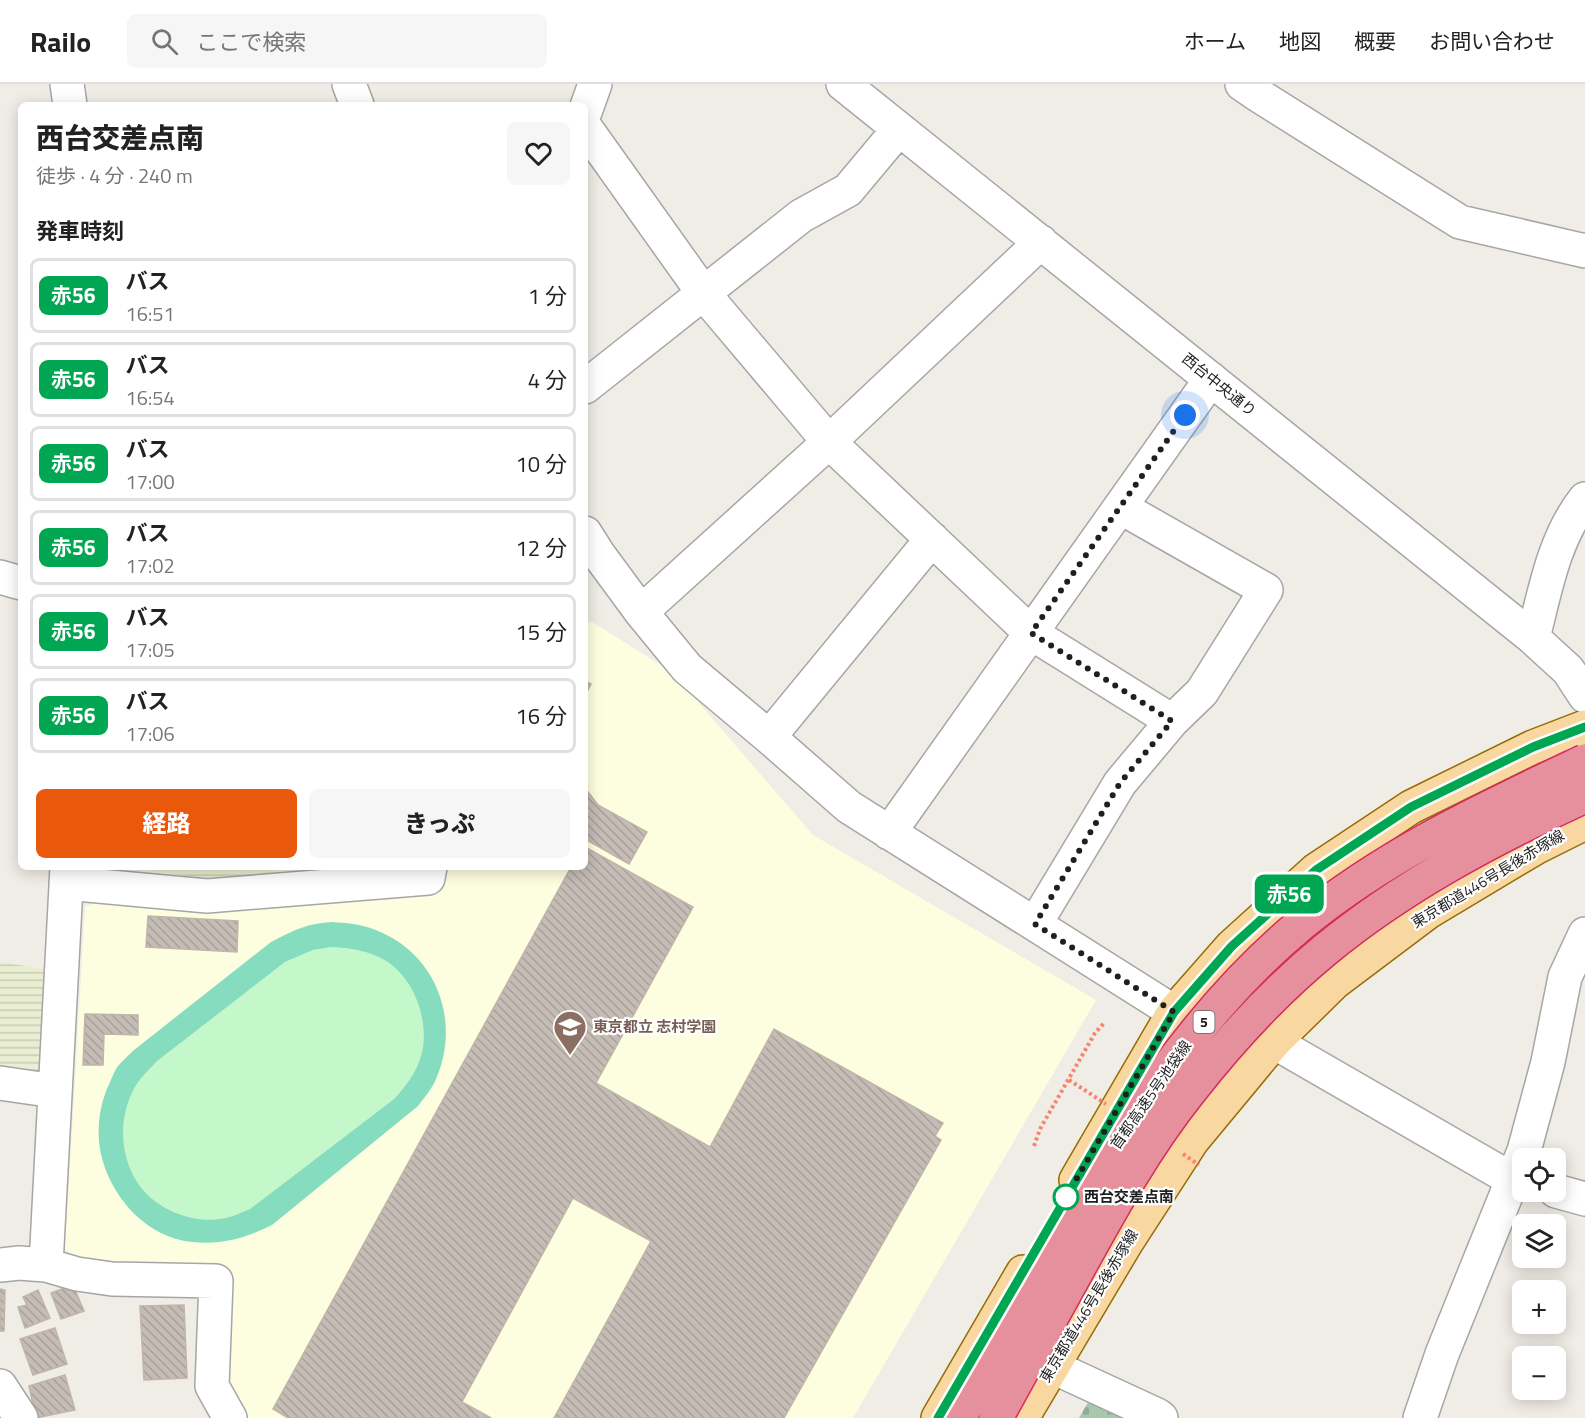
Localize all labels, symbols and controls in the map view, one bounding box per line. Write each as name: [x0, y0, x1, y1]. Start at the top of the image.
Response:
search box: [127, 14, 547, 68]
text: Railo: [30, 20, 91, 63]
icon: search: [148, 25, 181, 58]
text: ここで検索: [196, 25, 306, 59]
text: ホーム: [1184, 25, 1246, 57]
text: 地図: [1279, 25, 1321, 57]
text: 概要: [1354, 25, 1396, 57]
text: お問い合わせ: [1429, 25, 1555, 57]
text: 西台交差点南: [36, 116, 204, 159]
button: heart: [507, 122, 570, 185]
text: 徒歩 · 4 分 · 240 m: [36, 160, 193, 191]
text: 発車時刻: [36, 214, 124, 248]
text: バス: [126, 264, 170, 298]
text: 赤56: [51, 279, 96, 311]
text: 1 分: [528, 279, 567, 313]
text: 16:51: [126, 298, 175, 329]
street label: 西台中央通り: [1177, 347, 1262, 422]
text: バス: [126, 348, 170, 382]
text: 赤56: [51, 363, 96, 395]
text: 4 分: [528, 363, 567, 397]
text: 16:54: [126, 382, 175, 413]
your location: [1170, 400, 1200, 430]
text: バス: [126, 432, 170, 466]
text: 赤56: [51, 447, 96, 479]
text: 10 分: [516, 447, 567, 481]
text: 17:00: [126, 466, 175, 497]
text: バス: [126, 516, 170, 550]
text: 赤56: [51, 531, 96, 563]
text: 12 分: [516, 531, 567, 565]
text: 17:02: [126, 550, 175, 581]
text: バス: [126, 600, 170, 634]
text: 赤56: [51, 615, 96, 647]
text: 15 分: [516, 615, 567, 649]
text: 17:05: [126, 634, 175, 665]
text: バス: [126, 684, 170, 718]
text: 赤56: [51, 699, 96, 731]
text: 16 分: [516, 699, 567, 733]
text: 17:06: [126, 718, 175, 749]
button: 経路: [36, 789, 297, 858]
button: きっぷ: [309, 789, 570, 858]
street label: 東京都道446号長後赤塚線: [1407, 824, 1569, 934]
line badge: 赤56: [1254, 874, 1324, 914]
text: 赤56: [1267, 878, 1311, 910]
school or university icon: 東京都立 志村学園: [552, 1009, 588, 1056]
road number: 5: [1194, 1011, 1214, 1033]
place label: 東京都立 志村学園: [593, 1015, 716, 1038]
street label: 首都高速5号池袋線: [1104, 1036, 1197, 1154]
map controls: [1512, 1148, 1566, 1400]
button: locate: [1512, 1148, 1566, 1202]
marker: 西台交差点南: [1053, 1184, 1079, 1210]
place label: 西台交差点南: [1084, 1185, 1174, 1208]
button: layers: [1512, 1214, 1566, 1268]
street label: 東京都道446号長後赤塚線: [1034, 1225, 1144, 1387]
button: +: [1512, 1280, 1566, 1334]
button: −: [1512, 1346, 1566, 1400]

